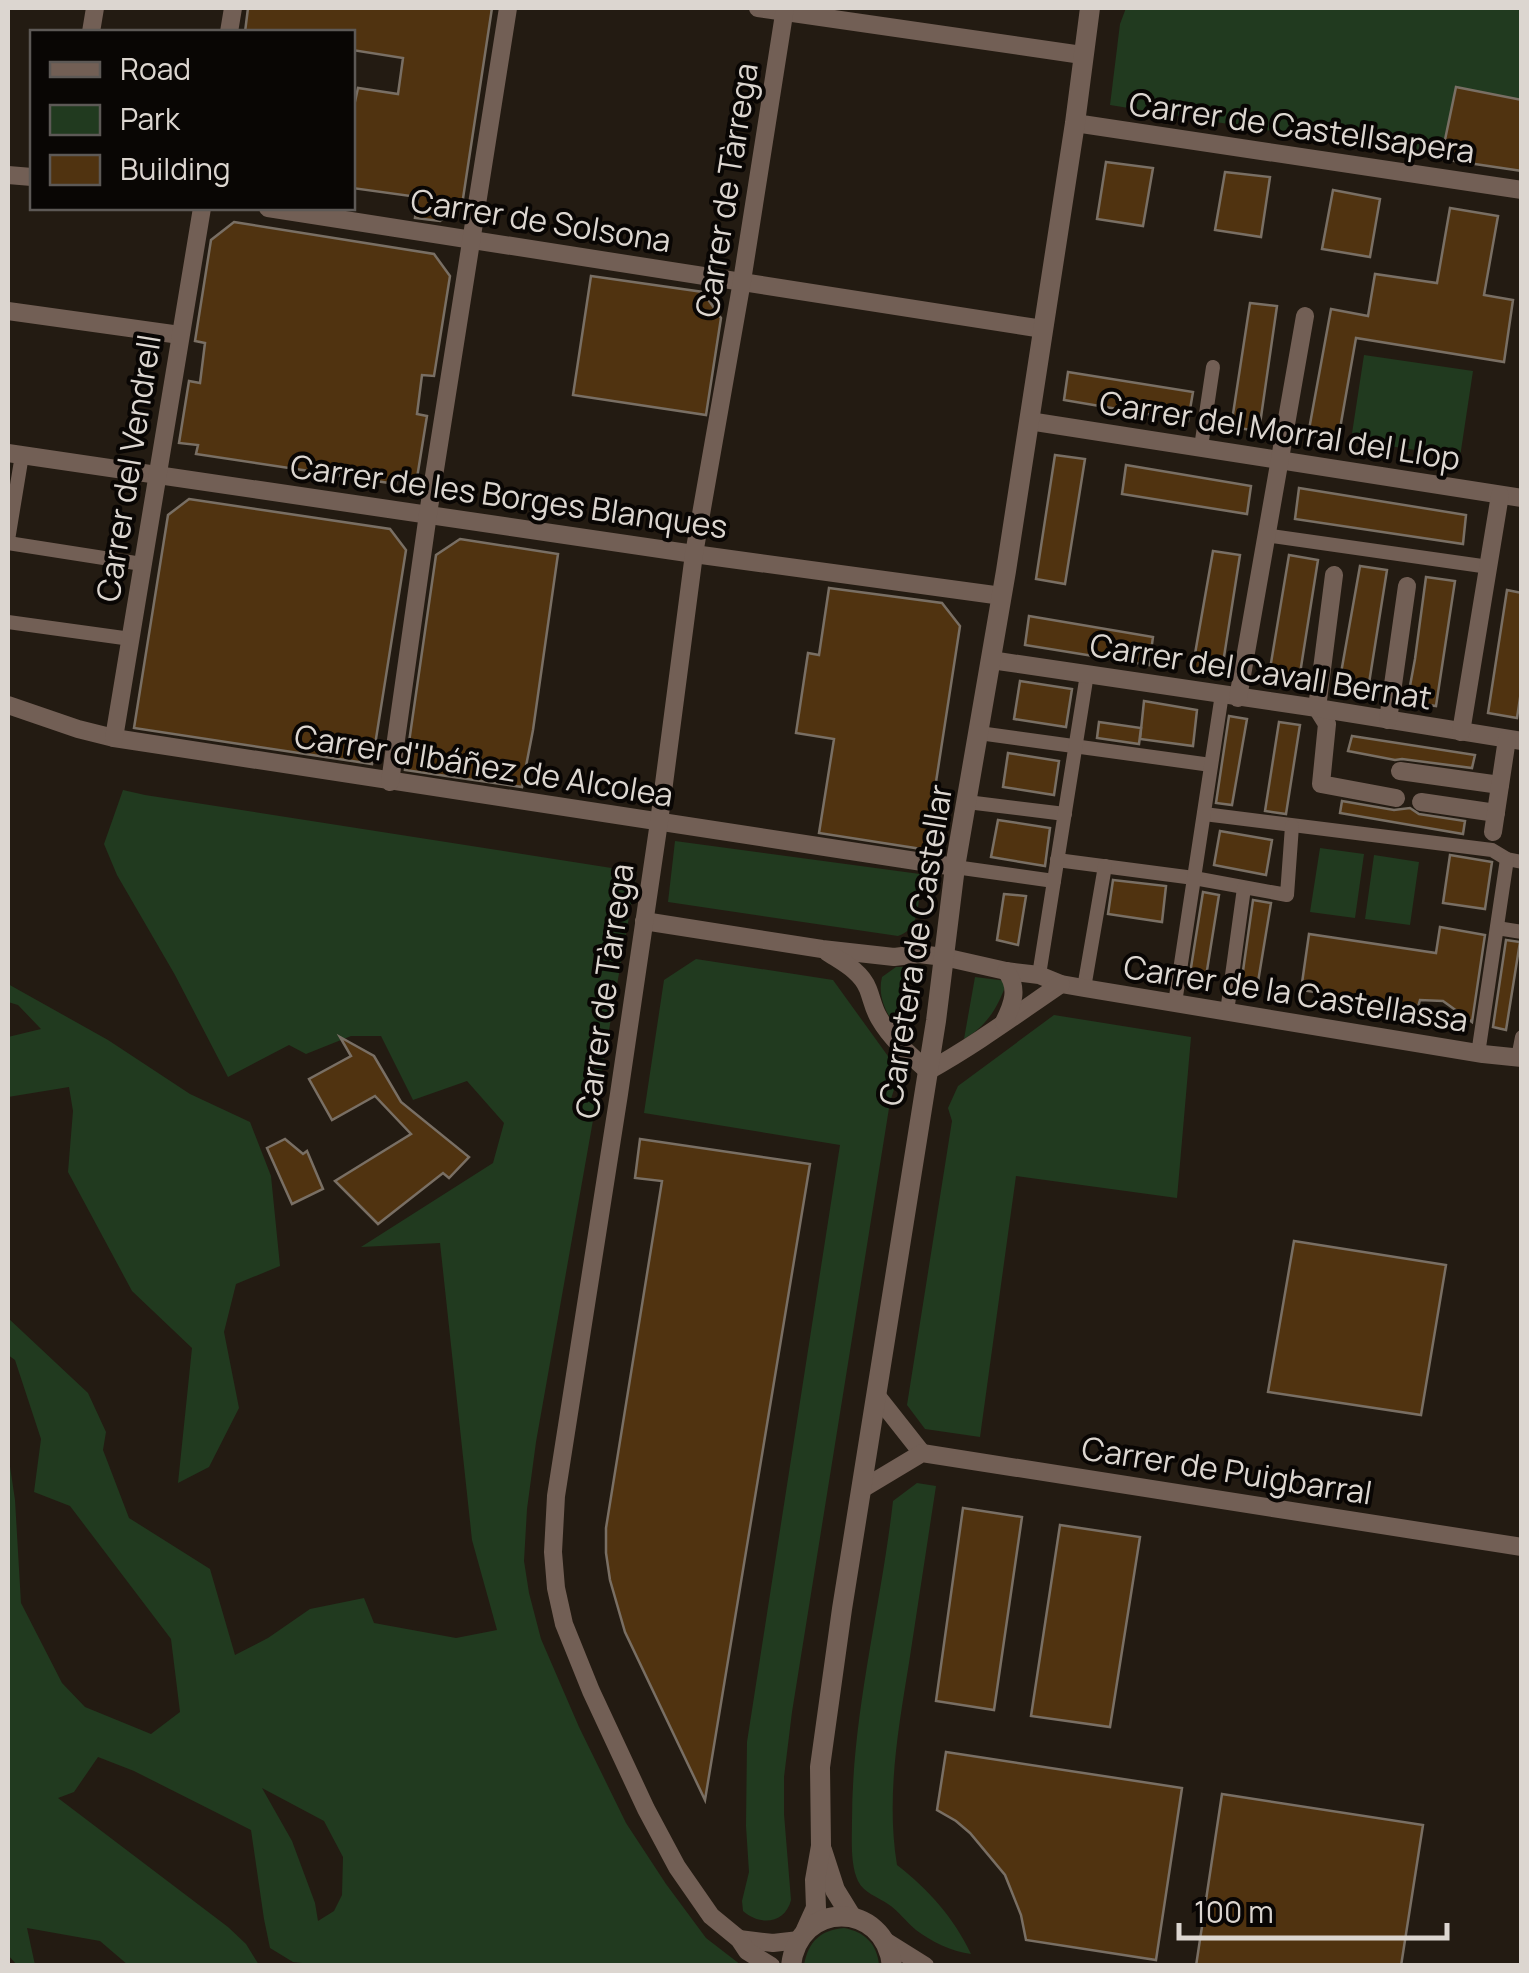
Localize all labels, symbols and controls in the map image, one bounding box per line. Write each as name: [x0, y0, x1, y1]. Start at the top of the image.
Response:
legend: [30, 30, 355, 210]
text: Road: [120, 48, 191, 89]
street label: Carrer de Tàrrega: [684, 60, 768, 320]
street label: Carrer de Castellsapera: [1126, 81, 1478, 173]
text: Park: [120, 98, 181, 139]
text: Building: [120, 148, 231, 189]
street label: Carrer de Solsona: [408, 178, 674, 262]
street label: Carrer del Vendrell: [85, 331, 171, 605]
street label: Carrer del Morral del Llop: [1096, 380, 1464, 480]
street label: Carrer de les Borges Blanques: [288, 444, 730, 548]
street label: Carrer del Cavall Bernat: [1087, 622, 1435, 720]
street label: Carrer d'Ibáñez de Alcolea: [292, 713, 676, 817]
street label: Carretera de Castellar: [868, 781, 962, 1109]
street label: Carrer de Tàrrega: [564, 861, 644, 1121]
street label: Carrer de la Castellassa: [1121, 944, 1471, 1042]
street label: Carrer de Puigbarral: [1079, 1425, 1375, 1515]
scale bar: [1179, 1878, 1446, 1940]
text: 100 m: [1194, 1891, 1274, 1932]

